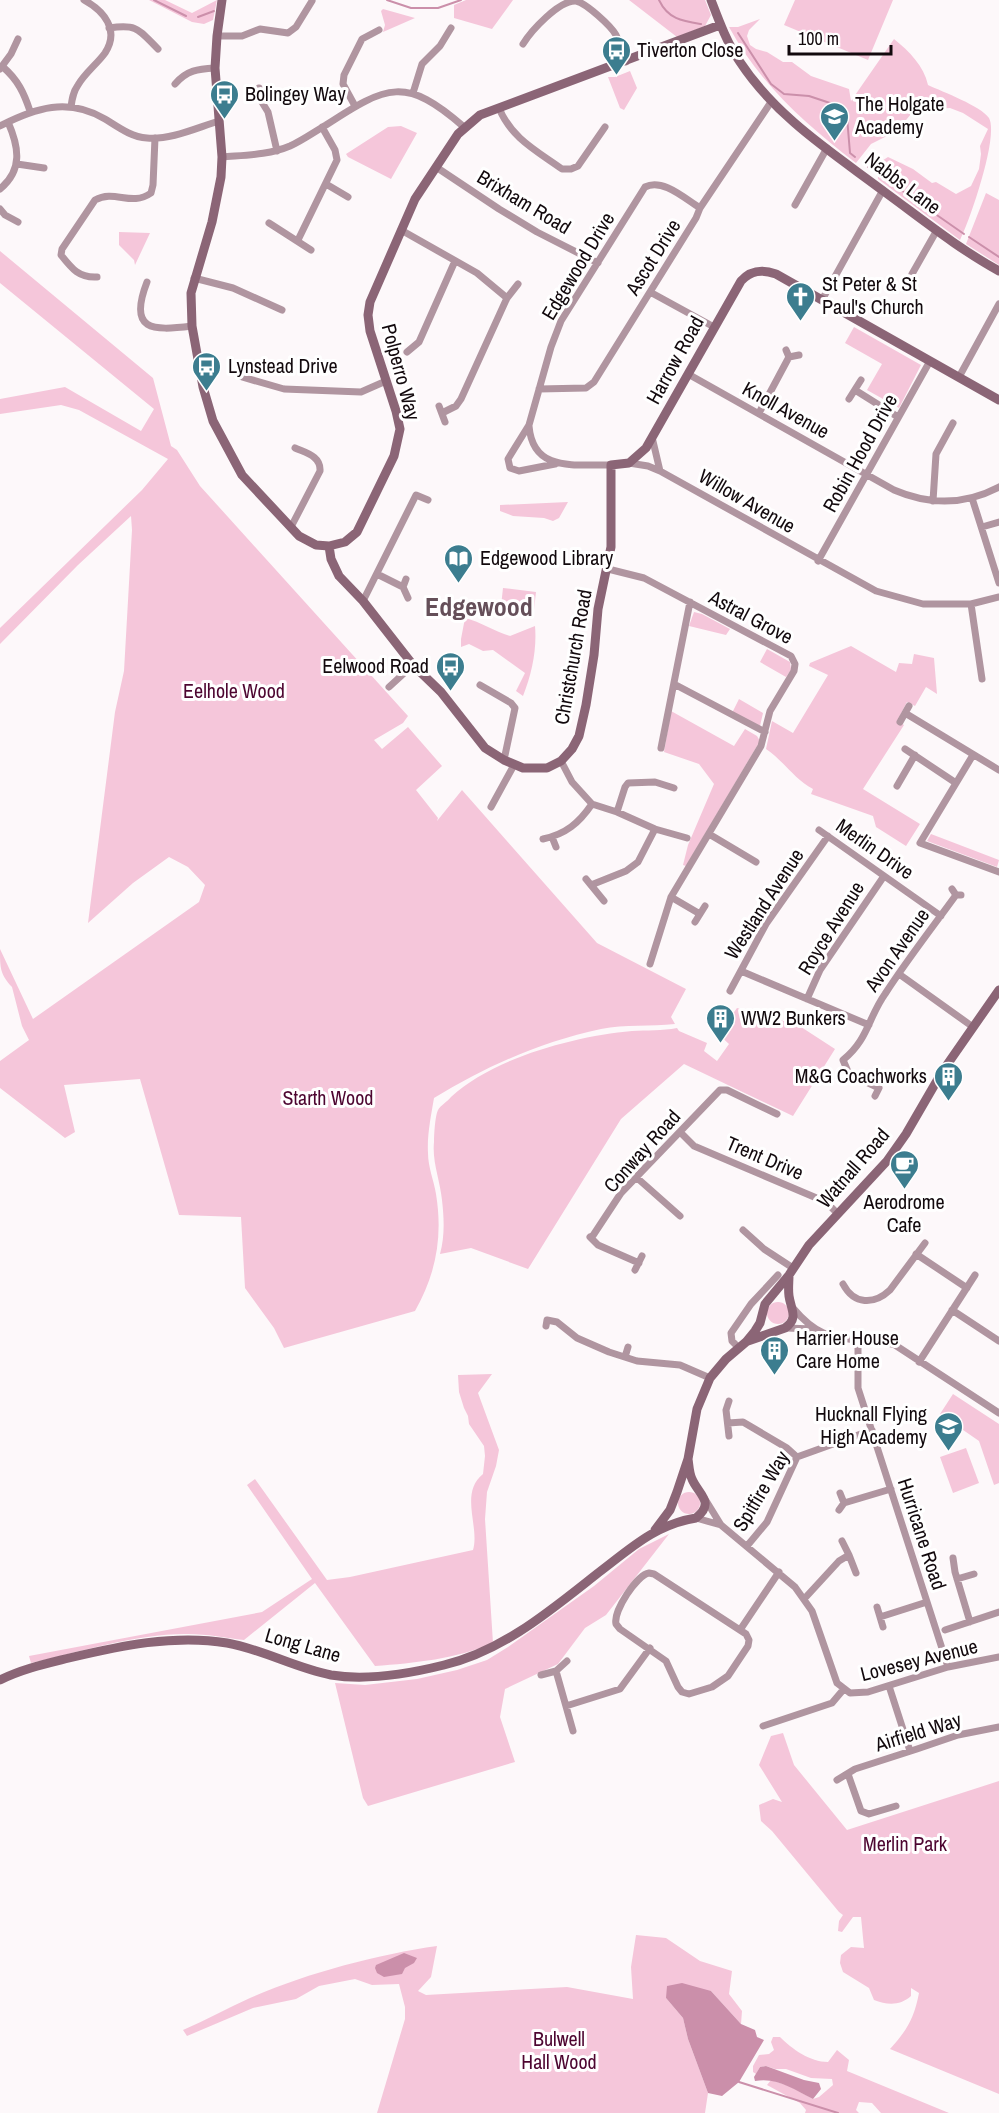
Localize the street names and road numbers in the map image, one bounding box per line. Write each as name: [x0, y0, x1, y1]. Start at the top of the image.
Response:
street label: Nabbs Lane: [860, 145, 947, 220]
street label: Brixham Road: [472, 163, 576, 240]
street label: Edgewood Drive: [535, 207, 620, 325]
street label: Ascot Drive: [618, 214, 686, 301]
street label: Harrow Road: [639, 311, 710, 409]
street label: Polperro Way: [376, 321, 428, 424]
street label: Knoll Avenue: [738, 375, 835, 445]
street label: Robin Hood Drive: [816, 389, 903, 517]
street label: Willow Avenue: [694, 462, 800, 539]
street label: Astral Grove: [704, 583, 798, 650]
street label: Christchurch Road: [547, 587, 598, 727]
street label: Merlin Drive: [831, 812, 920, 885]
street label: Westland Avenue: [718, 843, 810, 964]
street label: Royce Avenue: [791, 876, 870, 980]
street label: Avon Avenue: [857, 903, 935, 998]
street label: Conway Road: [597, 1103, 686, 1198]
street label: Watnall Road: [810, 1122, 895, 1213]
street label: Trent Drive: [722, 1129, 808, 1186]
street label: Spitfire Way: [726, 1445, 796, 1536]
street label: Hurricane Road: [892, 1475, 953, 1593]
street label: Long Lane: [262, 1621, 344, 1668]
street label: Lovesey Avenue: [857, 1632, 980, 1687]
street label: Airfield Way: [871, 1705, 965, 1758]

